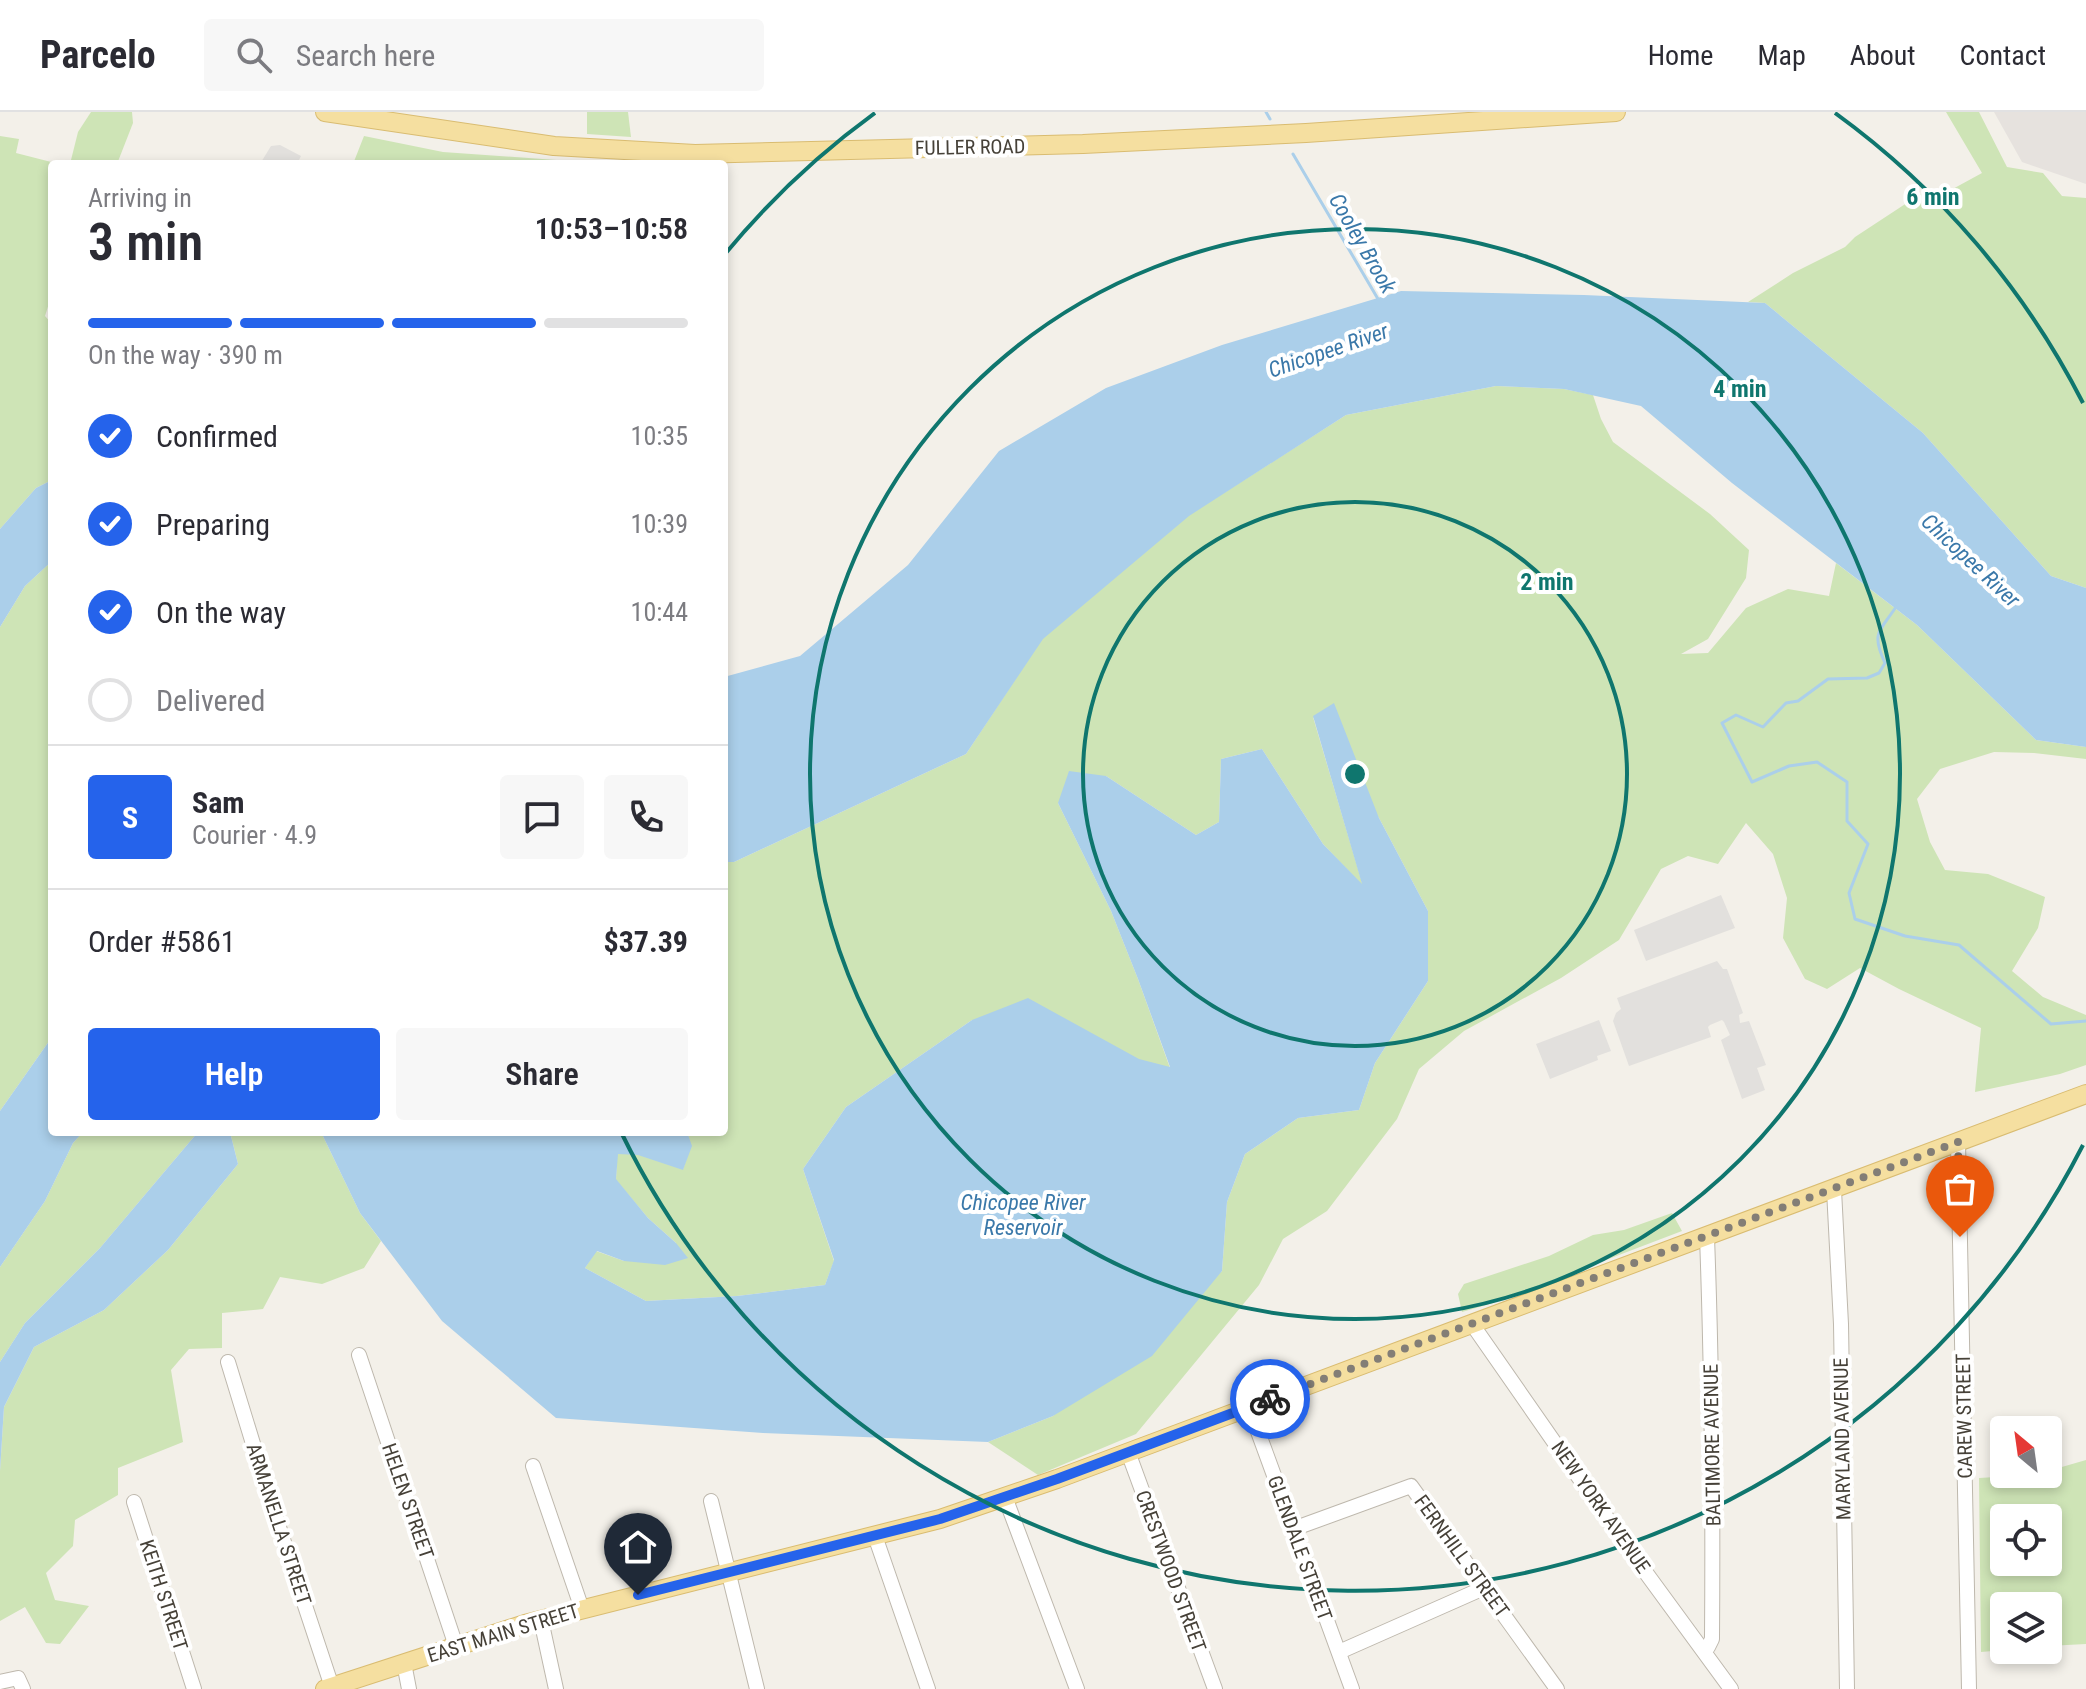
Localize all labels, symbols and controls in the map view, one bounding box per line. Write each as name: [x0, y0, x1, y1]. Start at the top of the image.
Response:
search box: [204, 19, 764, 91]
text: Parcelo: [40, 33, 156, 77]
icon: search: [232, 33, 276, 77]
text: Search here: [296, 38, 435, 73]
text: Home: [1648, 39, 1713, 72]
text: Map: [1757, 39, 1806, 72]
text: About: [1850, 39, 1916, 72]
text: Contact: [1960, 39, 2046, 72]
street label: FULLER ROAD: [915, 134, 1025, 160]
text: Arriving in: [88, 183, 192, 213]
text: 6 min: [1906, 183, 1960, 211]
water label: Cooley Brook: [1324, 189, 1401, 298]
text: 10:53–10:58: [535, 211, 688, 246]
text: 3 min: [88, 212, 203, 273]
water label: Chicopee River: [1265, 318, 1392, 383]
text: On the way · 390 m: [88, 340, 283, 370]
text: 4 min: [1713, 375, 1767, 403]
icon: check: [88, 414, 132, 458]
text: Confirmed: [156, 419, 278, 454]
text: 10:35: [631, 421, 688, 451]
icon: check: [88, 502, 132, 546]
text: Preparing: [156, 507, 270, 542]
text: 10:39: [631, 509, 688, 539]
water label: Chicopee River: [1916, 509, 2025, 613]
text: 2 min: [1520, 568, 1574, 596]
icon: check: [88, 590, 132, 634]
text: On the way: [156, 595, 286, 630]
text: 10:44: [631, 597, 688, 627]
text: Delivered: [156, 683, 265, 718]
centre of rings: [1341, 760, 1369, 788]
button: chat: [500, 775, 584, 859]
button: phone: [604, 775, 688, 859]
text: Sam: [192, 785, 245, 820]
text: S: [122, 800, 138, 835]
text: Courier · 4.9: [192, 820, 317, 850]
text: Order #5861: [88, 924, 236, 959]
text: $37.39: [603, 924, 688, 959]
button: Help: [88, 1028, 380, 1120]
button: Share: [396, 1028, 688, 1120]
pin: [1926, 1155, 1994, 1237]
icon: bag: [1938, 1167, 1982, 1211]
water label: Chicopee River Reservoir: [960, 1190, 1086, 1240]
street label: CAREW STREET: [1951, 1353, 1977, 1479]
street label: MARYLAND AVENUE: [1829, 1358, 1855, 1520]
courier: [1230, 1359, 1310, 1439]
street label: BALTIMORE AVENUE: [1699, 1364, 1725, 1526]
icon: bike: [1248, 1377, 1292, 1421]
north arrow: [1990, 1416, 2062, 1488]
map controls: [1990, 1416, 2062, 1664]
street label: NEW YORK AVENUE: [1546, 1436, 1656, 1578]
street label: ARMANELLA STREET: [242, 1440, 316, 1608]
street label: HELEN STREET: [377, 1440, 439, 1562]
street label: GLENDALE STREET: [1263, 1472, 1337, 1624]
street label: CRESTWOOD STREET: [1131, 1487, 1211, 1655]
street label: FERNHILL STREET: [1410, 1490, 1514, 1622]
button: locate: [1990, 1504, 2062, 1576]
pin: [604, 1513, 672, 1595]
icon: home: [616, 1525, 660, 1569]
street label: KEITH STREET: [135, 1537, 193, 1653]
button: layers: [1990, 1592, 2062, 1664]
street label: EAST MAIN STREET: [424, 1599, 582, 1667]

